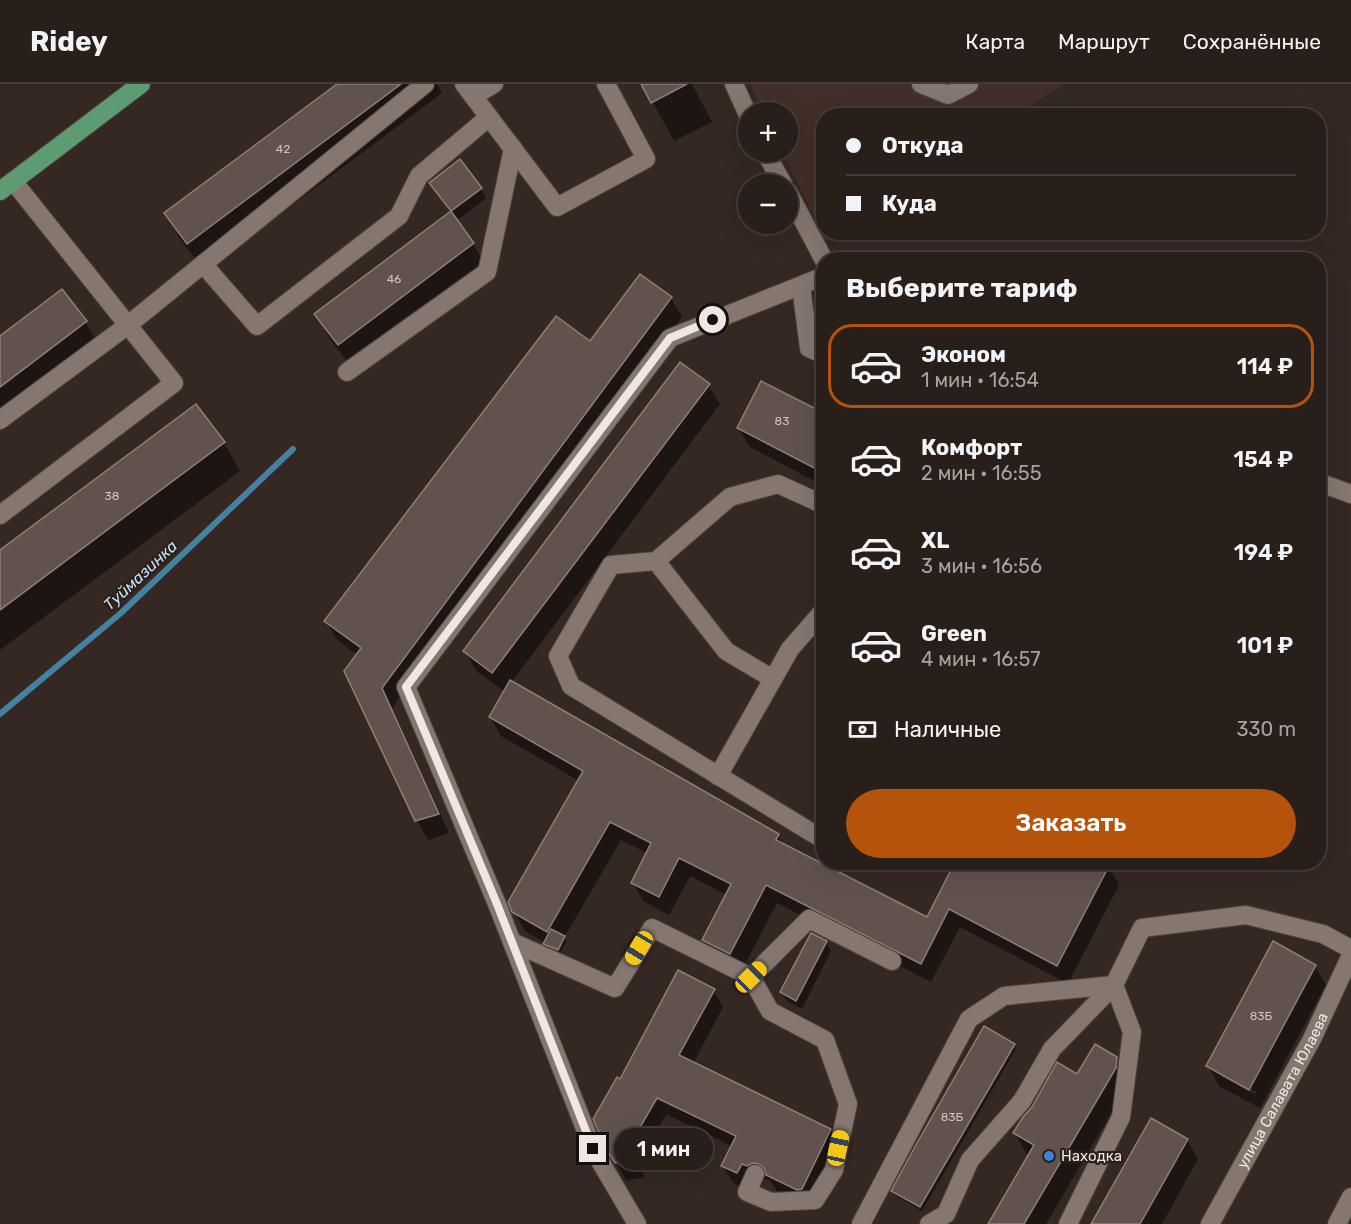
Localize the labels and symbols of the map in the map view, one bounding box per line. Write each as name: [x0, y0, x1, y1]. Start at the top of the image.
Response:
house number: 42: [276, 142, 290, 156]
house number: 46: [387, 272, 401, 286]
route start: [699, 306, 726, 333]
house number: 83: [775, 414, 789, 428]
house number: 38: [105, 489, 119, 503]
water label: Туймазинка: [100, 536, 181, 614]
car: [622, 928, 656, 968]
car: [732, 958, 770, 996]
house number: 83Б: [1250, 1009, 1273, 1023]
street label: улица Салавата Юлаева: [1233, 1010, 1332, 1172]
house number: 83Б: [941, 1110, 964, 1124]
callout: 1 мин: [614, 1128, 713, 1170]
car: [825, 1129, 851, 1167]
route end: [579, 1135, 606, 1162]
place label: Находка: [1061, 1147, 1122, 1165]
marker: Находка: [1042, 1149, 1056, 1163]

